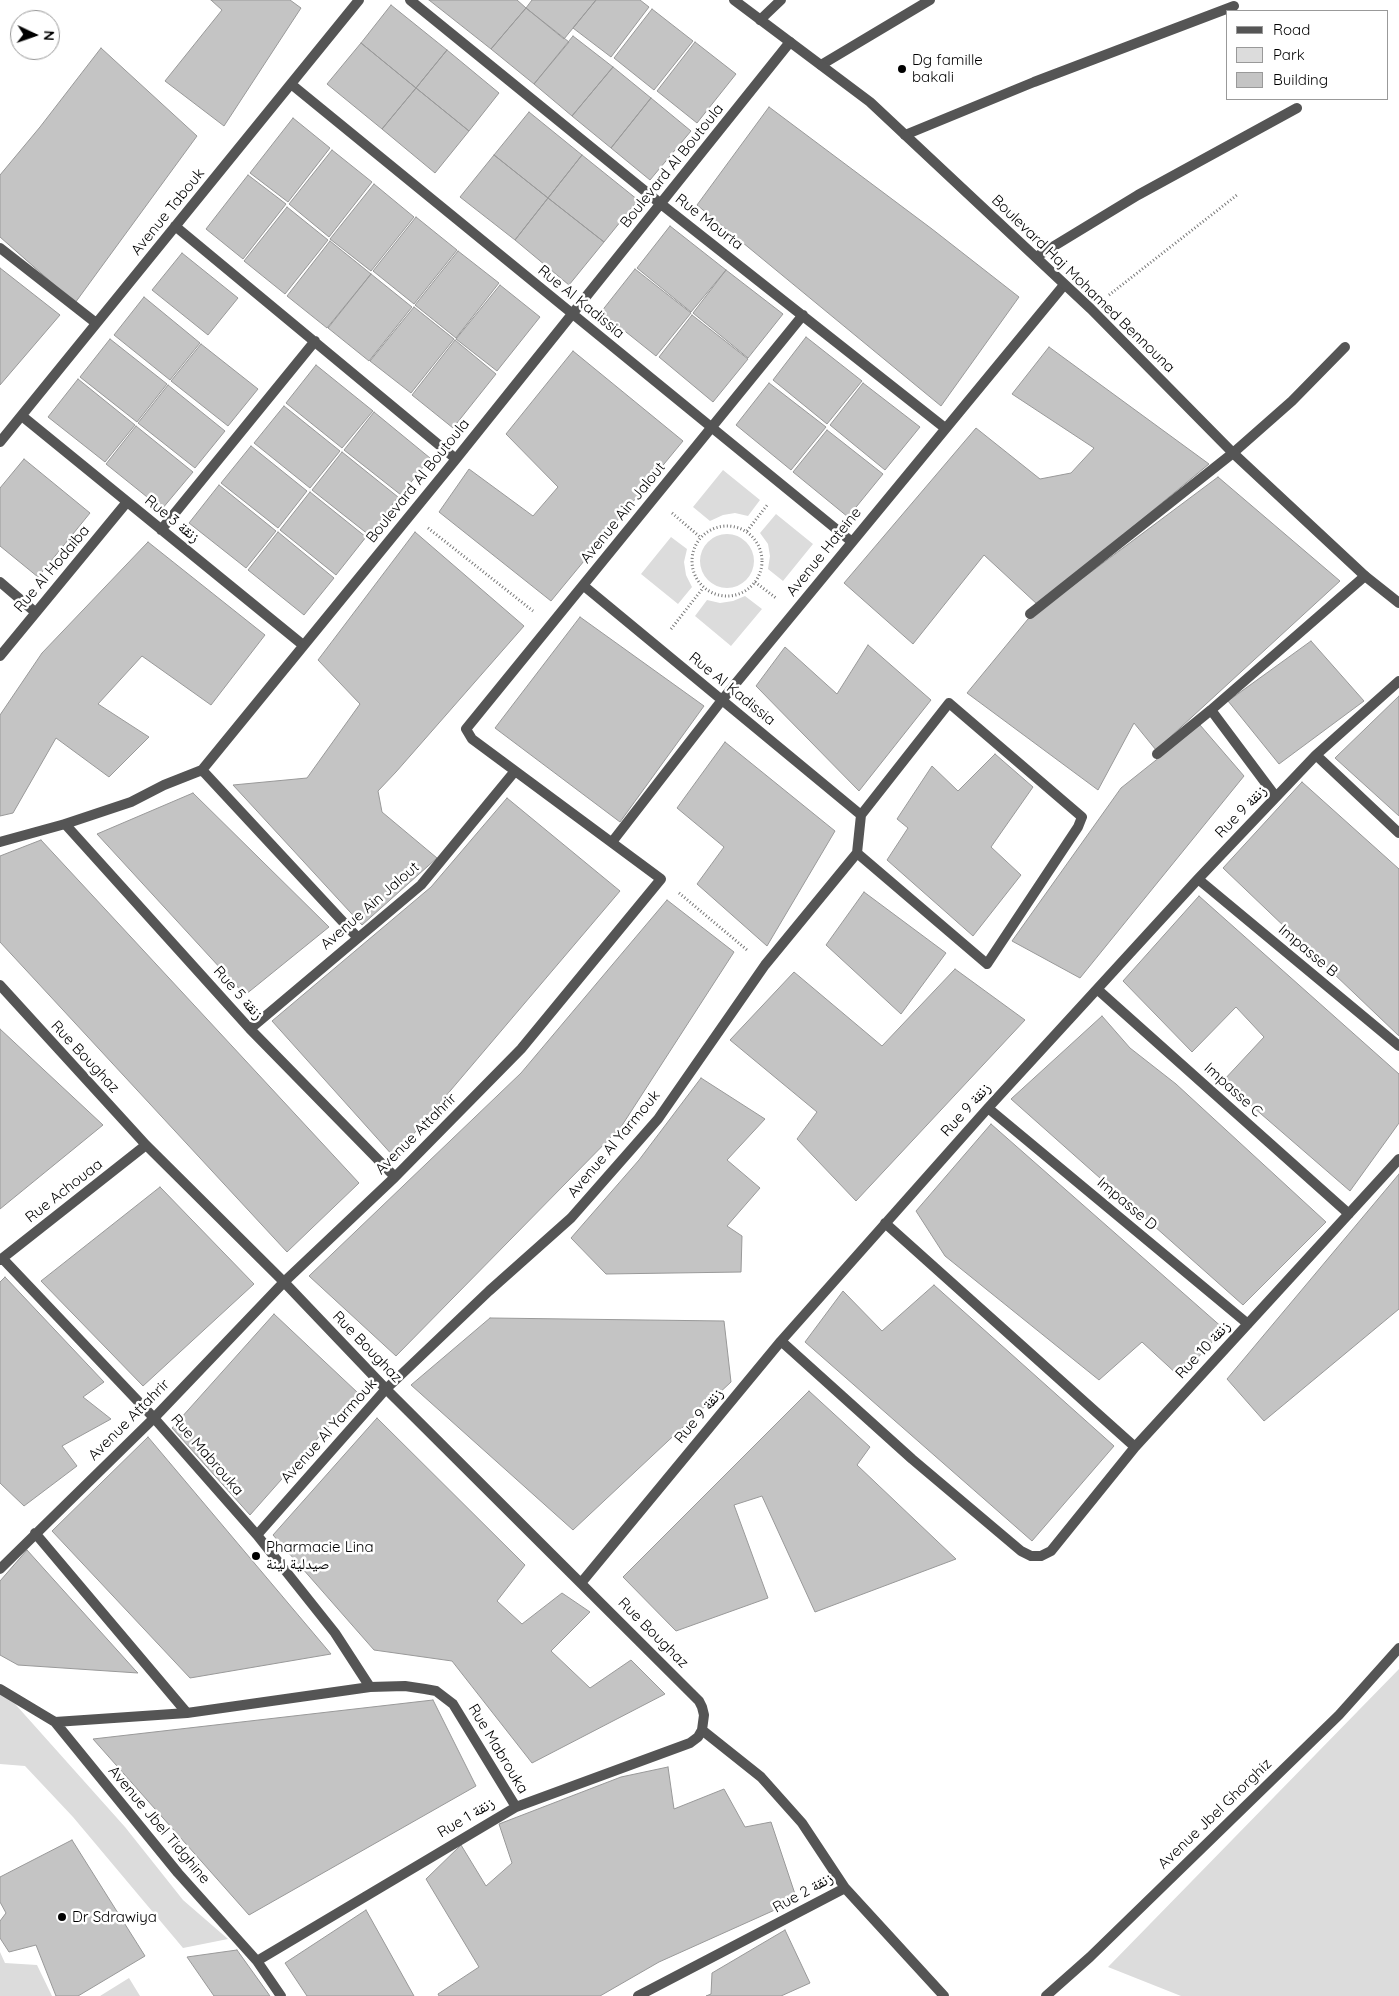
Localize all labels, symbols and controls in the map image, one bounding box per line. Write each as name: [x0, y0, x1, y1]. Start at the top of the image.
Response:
north arrow: [10, 10, 60, 60]
legend: [1226, 10, 1389, 100]
text: Road: [1273, 20, 1310, 39]
text: N: [40, 30, 58, 41]
text: Park: [1273, 45, 1305, 64]
place label: Dg famille bakali: [912, 51, 983, 86]
marker: Dg famille bakali: [896, 63, 908, 75]
text: Building: [1273, 70, 1328, 89]
street label: Boulevard Al Boutoula: [616, 100, 728, 232]
street label: Avenue Tabouk: [127, 165, 209, 259]
street label: Rue Mourta: [672, 190, 746, 254]
street label: Boulevard Haj Mohamed Bennouna: [988, 191, 1178, 377]
street label: Rue Al Kadissia: [534, 262, 628, 342]
street label: Boulevard Al Boutoula: [362, 415, 474, 547]
street label: Avenue Ain Jalout: [577, 459, 669, 567]
street label: Rue 3 زنقة: [141, 491, 203, 547]
street label: Avenue Hateine: [783, 504, 865, 600]
street label: Rue Al Hodaiba: [10, 522, 94, 616]
street label: Rue Al Kadissia: [685, 649, 779, 729]
street label: Rue 9 زنقة: [1212, 782, 1270, 842]
street label: Avenue Ain Jalout: [317, 858, 423, 954]
street label: Impasse B: [1275, 921, 1341, 981]
street label: Rue 5 زنقة: [209, 963, 267, 1023]
street label: Rue Boughaz: [47, 1017, 123, 1097]
street label: Impasse C: [1200, 1059, 1266, 1121]
street label: Rue 9 زنقة: [937, 1079, 995, 1141]
street label: Avenue Al Yarmouk: [564, 1087, 664, 1201]
street label: Avenue Attahrir: [372, 1090, 460, 1178]
street label: Rue Achouaa: [22, 1155, 106, 1227]
street label: Impasse D: [1093, 1174, 1161, 1234]
street label: Rue Boughaz: [328, 1308, 406, 1386]
street label: Rue 10 زنقة: [1172, 1318, 1234, 1382]
street label: Avenue Al Yarmouk: [277, 1375, 381, 1487]
street label: Avenue Attahrir: [85, 1376, 173, 1464]
street label: Rue 9 زنقة: [671, 1385, 727, 1447]
street label: Rue Mabrouka: [167, 1411, 247, 1499]
place label: Pharmacie Lina صيدلية لينة: [266, 1538, 374, 1573]
marker: Pharmacie Lina صيدلية لينة: [250, 1550, 262, 1562]
street label: Rue Boughaz: [614, 1594, 692, 1672]
street label: Rue Mabrouka: [464, 1701, 532, 1797]
street label: Avenue Jbel Ghorghiz: [1154, 1755, 1276, 1873]
street label: Avenue Jbel Tidghine: [104, 1762, 214, 1888]
street label: Rue 1 زنقة: [434, 1794, 498, 1842]
street label: Rue 2 زنقة: [770, 1869, 836, 1917]
place label: Dr Sdrawiya: [72, 1908, 157, 1926]
marker: Dr Sdrawiya: [56, 1911, 68, 1923]

